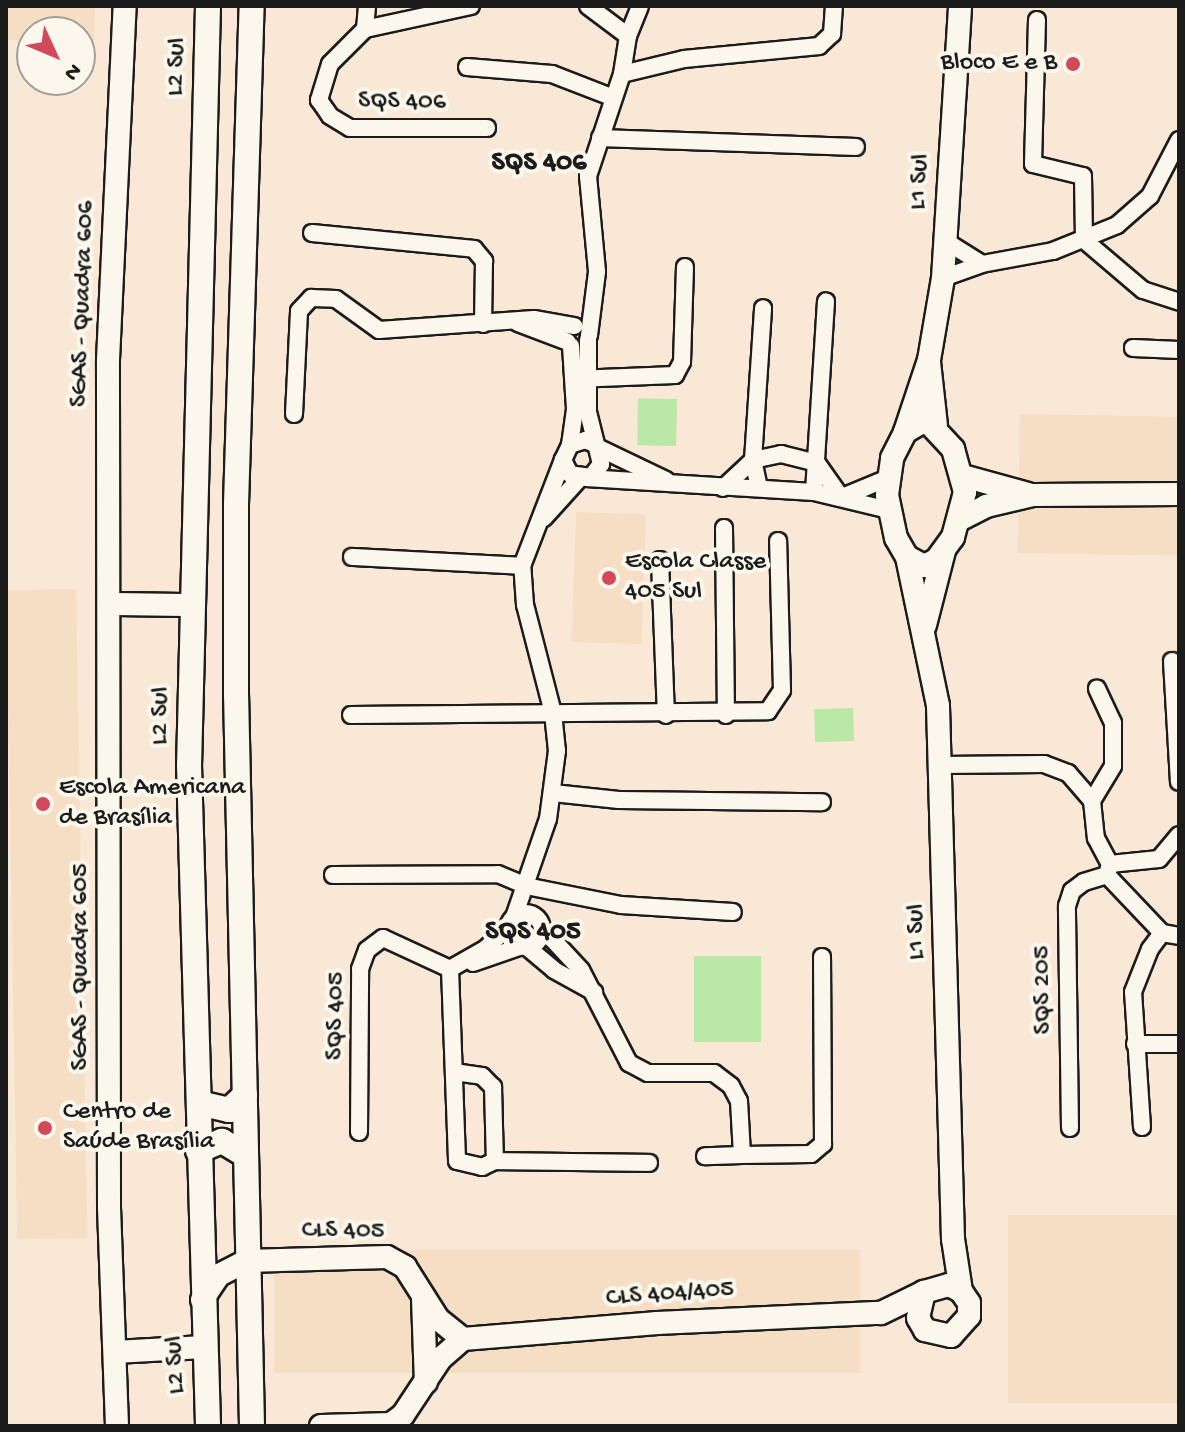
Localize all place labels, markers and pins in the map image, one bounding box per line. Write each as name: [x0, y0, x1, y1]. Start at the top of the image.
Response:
place label: Bloco E e B: [941, 48, 1057, 80]
marker: Bloco E e B: [1064, 55, 1082, 73]
place label: Escola Classe 405 Sul: [625, 547, 766, 608]
marker: Escola Classe 405 Sul: [600, 569, 618, 587]
place label: Escola Americana de Brasília: [59, 773, 246, 834]
marker: Escola Americana de Brasília: [34, 795, 52, 813]
place label: Centro de Saúde Brasília: [63, 1097, 214, 1158]
marker: Centro de Saúde Brasília: [34, 1117, 56, 1139]

